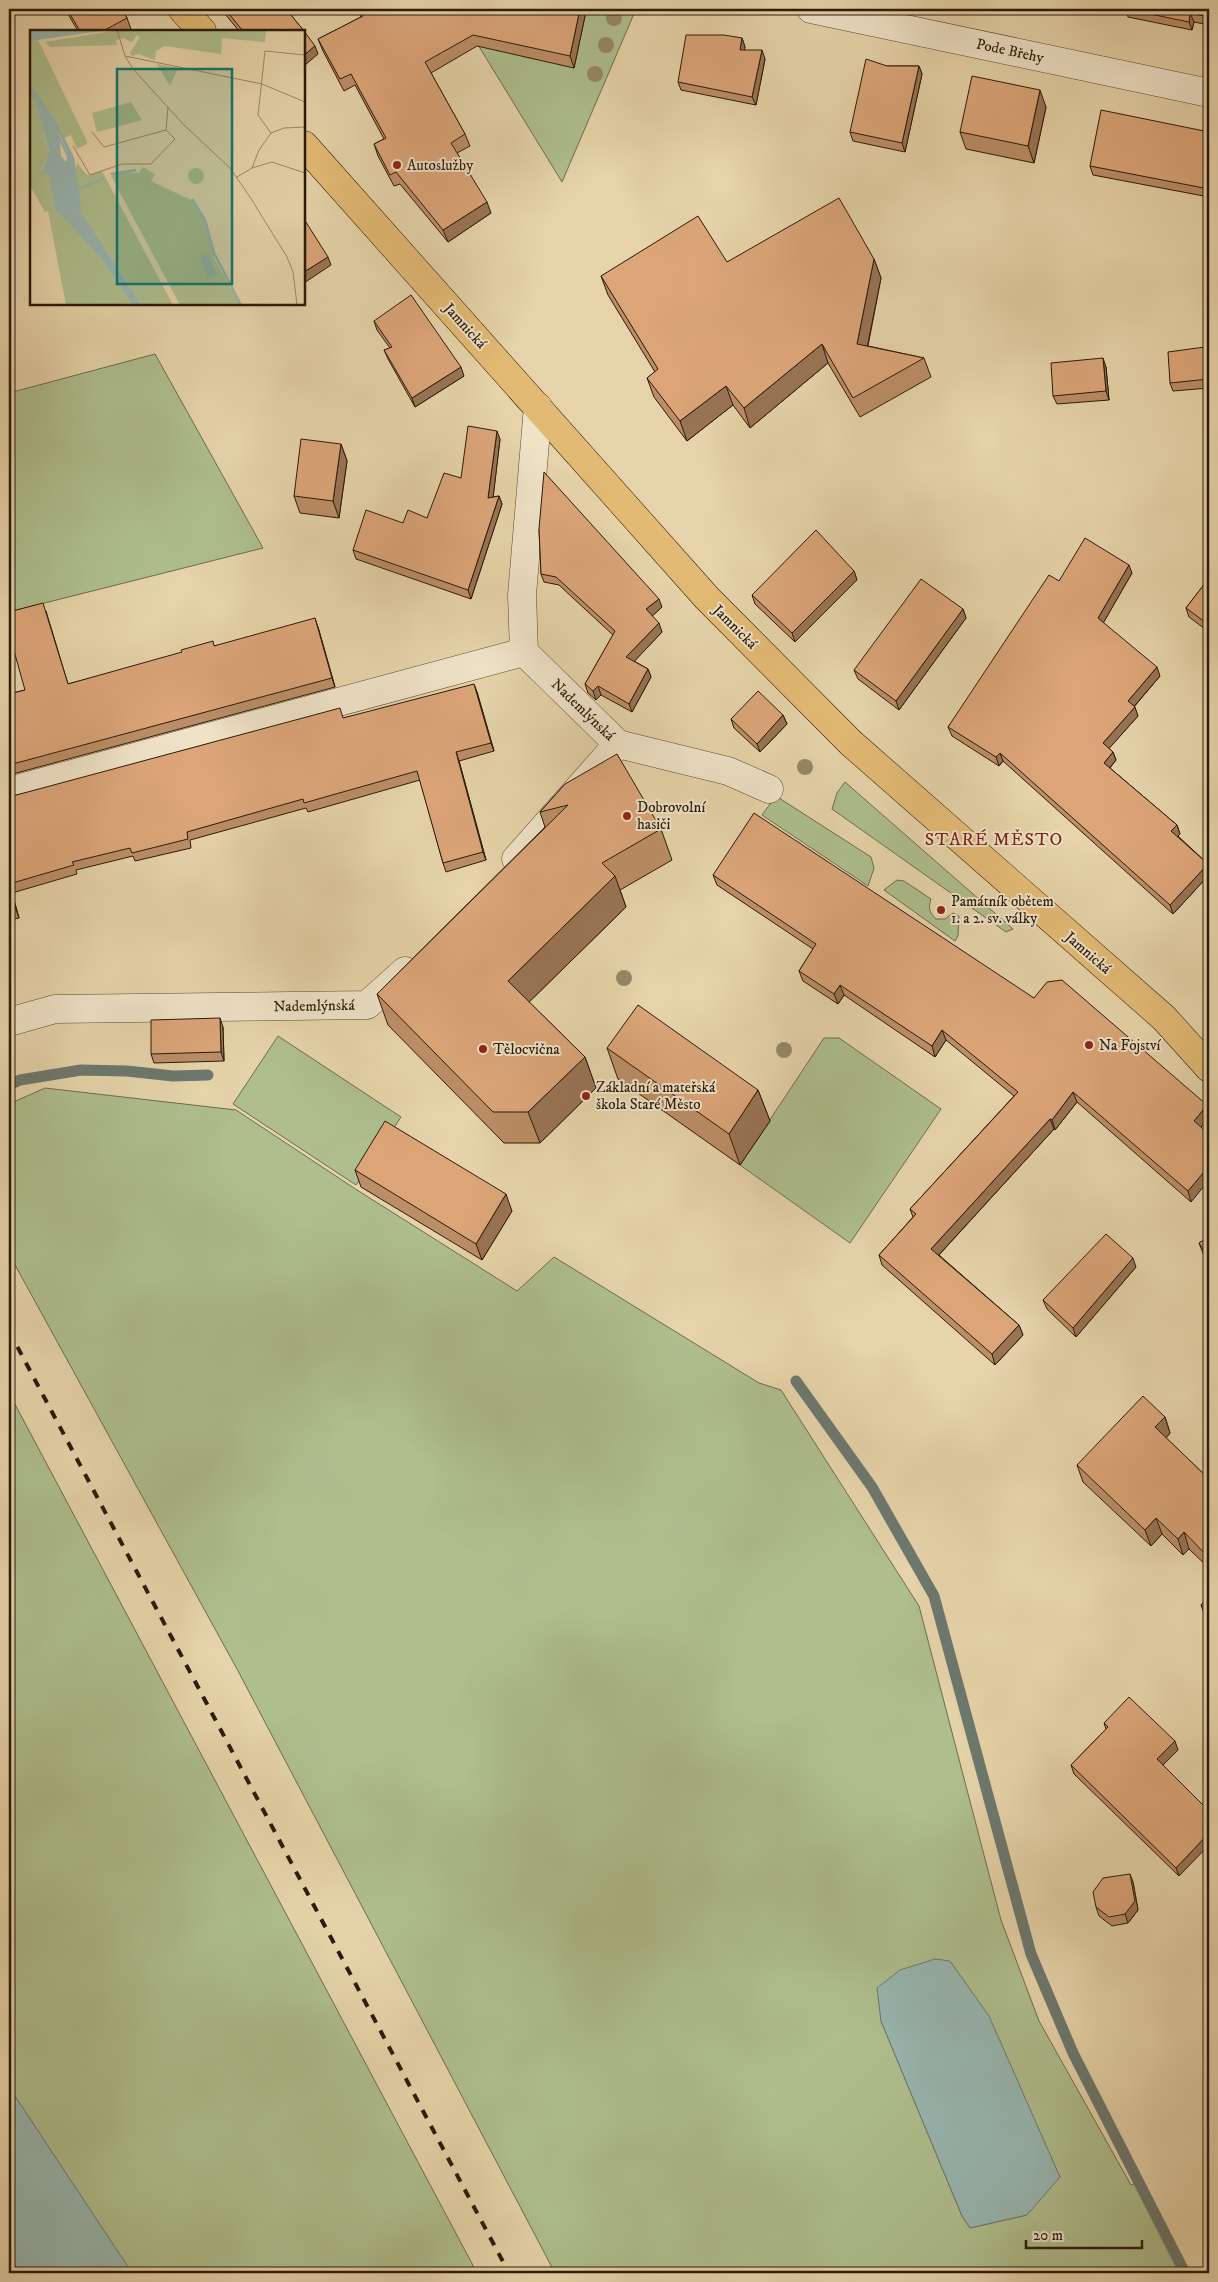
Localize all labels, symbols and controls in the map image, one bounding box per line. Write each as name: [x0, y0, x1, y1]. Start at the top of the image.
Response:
inset map: [30, 30, 305, 305]
street label: Pode Břehy: [974, 35, 1046, 68]
place label: Autoslužby: [407, 156, 474, 175]
marker: Autoslužby: [391, 159, 403, 171]
street label: Jamnická: [438, 298, 491, 353]
street label: Jamnická: [707, 599, 762, 654]
street label: Nademlýnská: [547, 675, 619, 746]
place label: Dobrovolní hasiči: [637, 798, 706, 834]
marker: Dobrovolní hasiči: [621, 810, 633, 822]
district label: STARÉ MĚSTO: [925, 829, 1063, 851]
place label: Památník obětem 1. a 2. sv. války: [951, 892, 1054, 928]
marker: Památník obětem 1. a 2. sv. války: [935, 904, 947, 916]
street label: Jamnická: [1059, 926, 1116, 979]
street label: Nademlýnská: [273, 996, 355, 1016]
place label: Na Fojství: [1099, 1036, 1162, 1055]
marker: Na Fojství: [1083, 1039, 1095, 1051]
place label: Tělocvična: [493, 1040, 560, 1059]
marker: Tělocvična: [477, 1043, 489, 1055]
place label: Základní a mateřská škola Staré Město: [596, 1078, 716, 1114]
marker: Základní a mateřská škola Staré Město: [580, 1090, 592, 1102]
scale bar: [1026, 2217, 1142, 2249]
text: 20 m: [1033, 2226, 1063, 2245]

